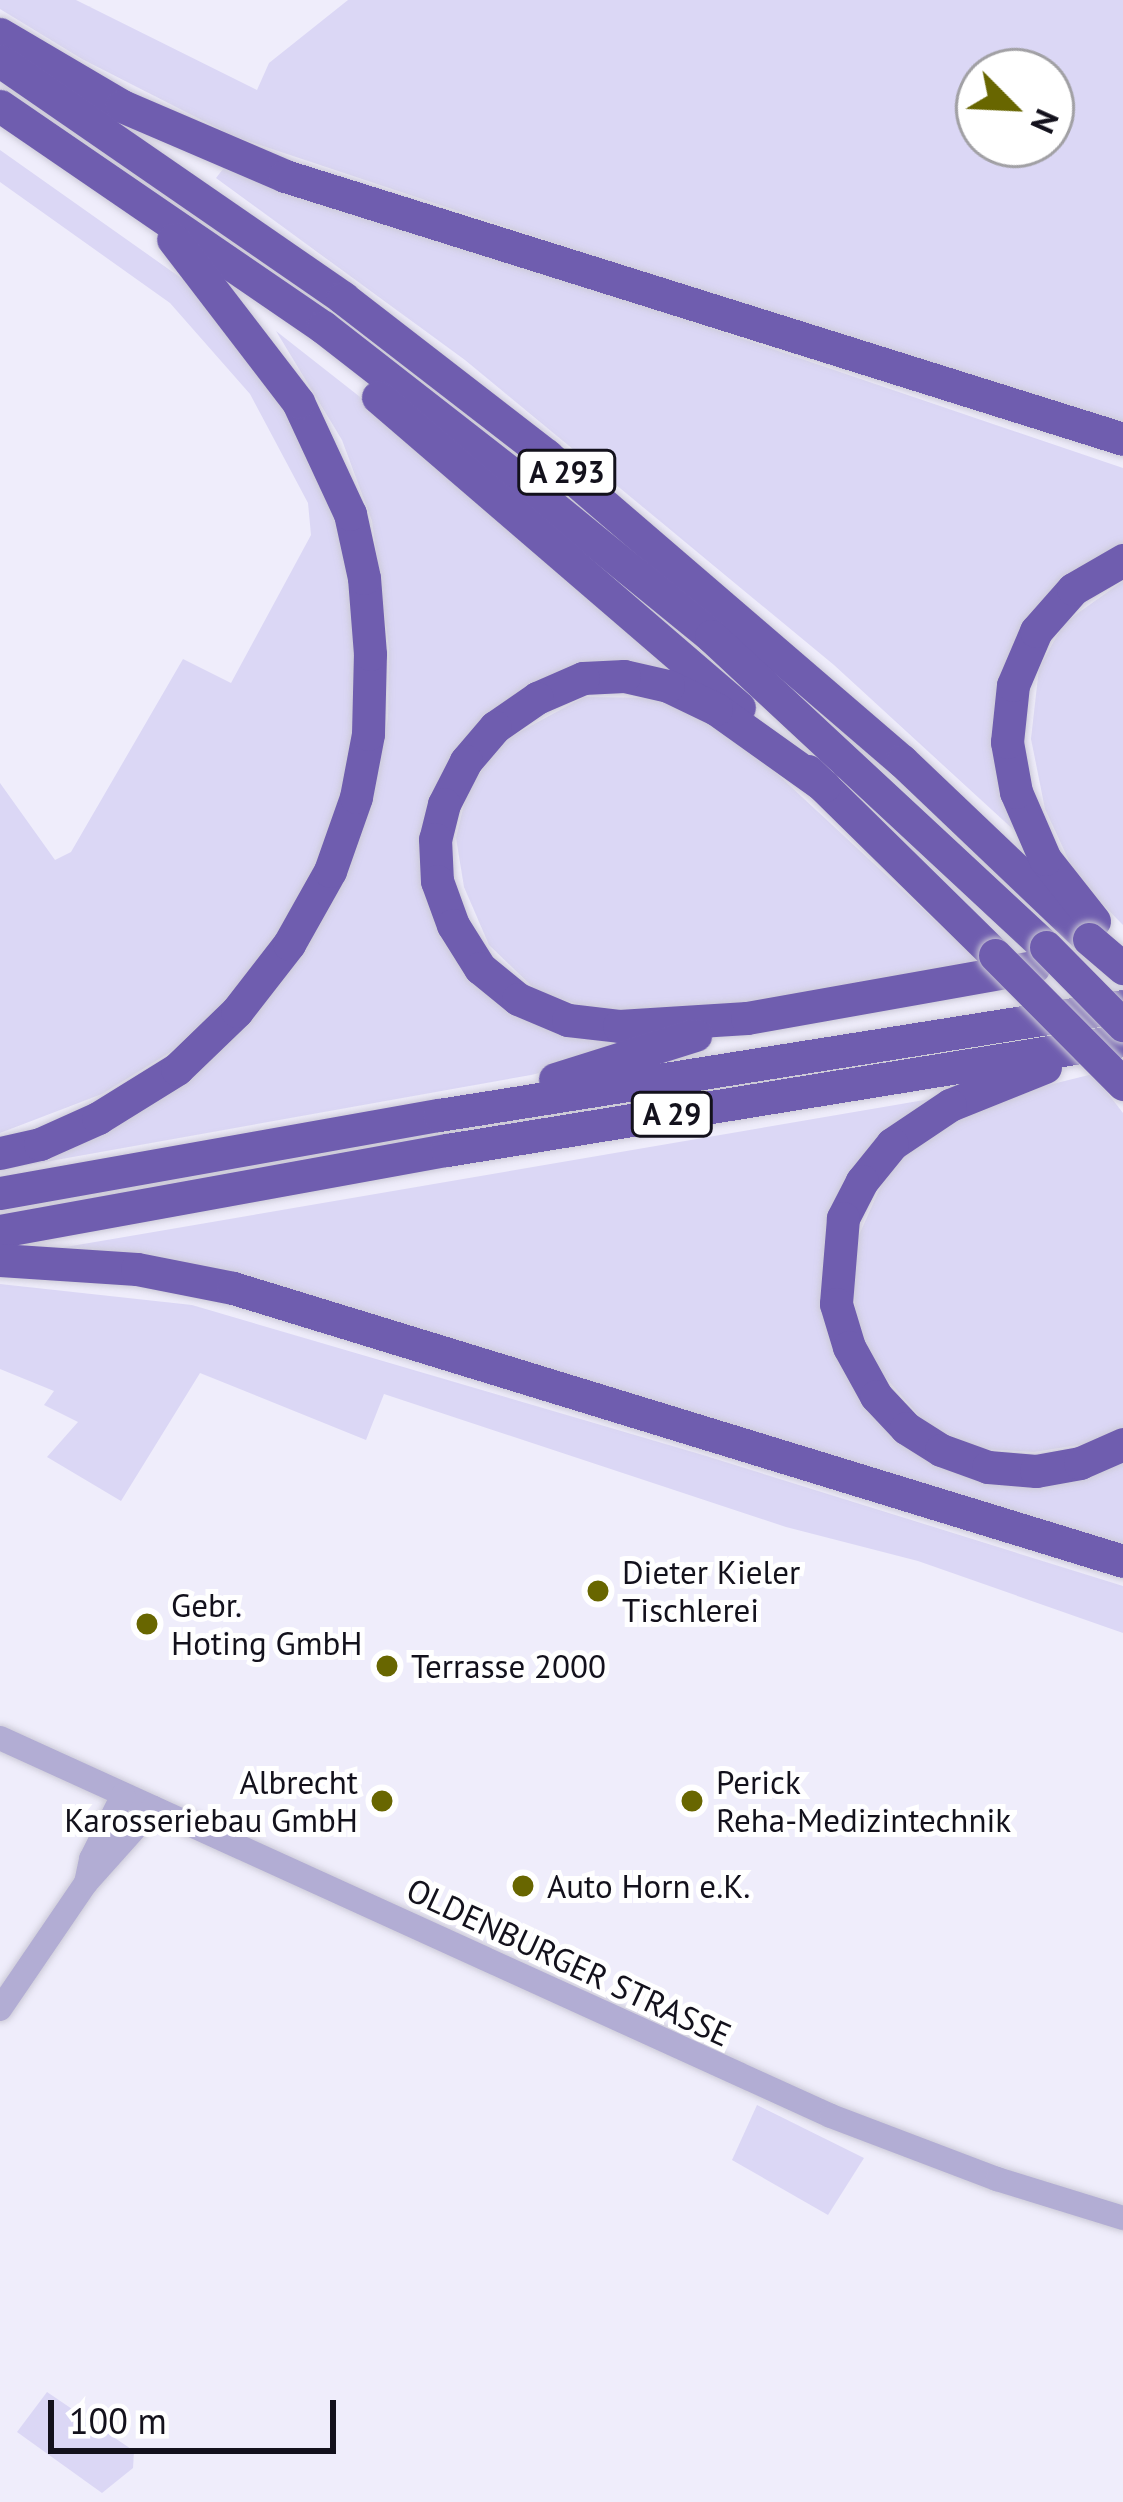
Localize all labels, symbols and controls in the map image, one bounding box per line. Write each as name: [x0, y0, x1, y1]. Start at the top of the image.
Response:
north arrow: [955, 48, 1075, 168]
text: N: [1022, 103, 1070, 140]
road number: A 293: [516, 448, 618, 496]
road number: A 29: [630, 1090, 714, 1138]
place label: Dieter Kieler Tischlerei: [622, 1552, 800, 1630]
marker: Dieter Kieler Tischlerei: [585, 1578, 611, 1604]
place label: Gebr. Hoting GmbH: [171, 1585, 362, 1663]
marker: Gebr. Hoting GmbH: [134, 1611, 160, 1637]
place label: Terrasse 2000: [411, 1646, 606, 1686]
marker: Terrasse 2000: [374, 1653, 400, 1679]
place label: Albrecht Karosseriebau GmbH: [64, 1762, 358, 1840]
place label: Perick Reha-Medizintechnik: [716, 1762, 1011, 1840]
marker: Albrecht Karosseriebau GmbH: [369, 1788, 395, 1814]
marker: Perick Reha-Medizintechnik: [679, 1788, 705, 1814]
place label: Auto Horn e.K.: [547, 1866, 750, 1906]
street label: OLDENBURGER STRASSE: [401, 1869, 737, 2055]
marker: Auto Horn e.K.: [510, 1873, 536, 1899]
scale bar: [54, 2376, 342, 2450]
text: 100 m: [69, 2397, 167, 2444]

